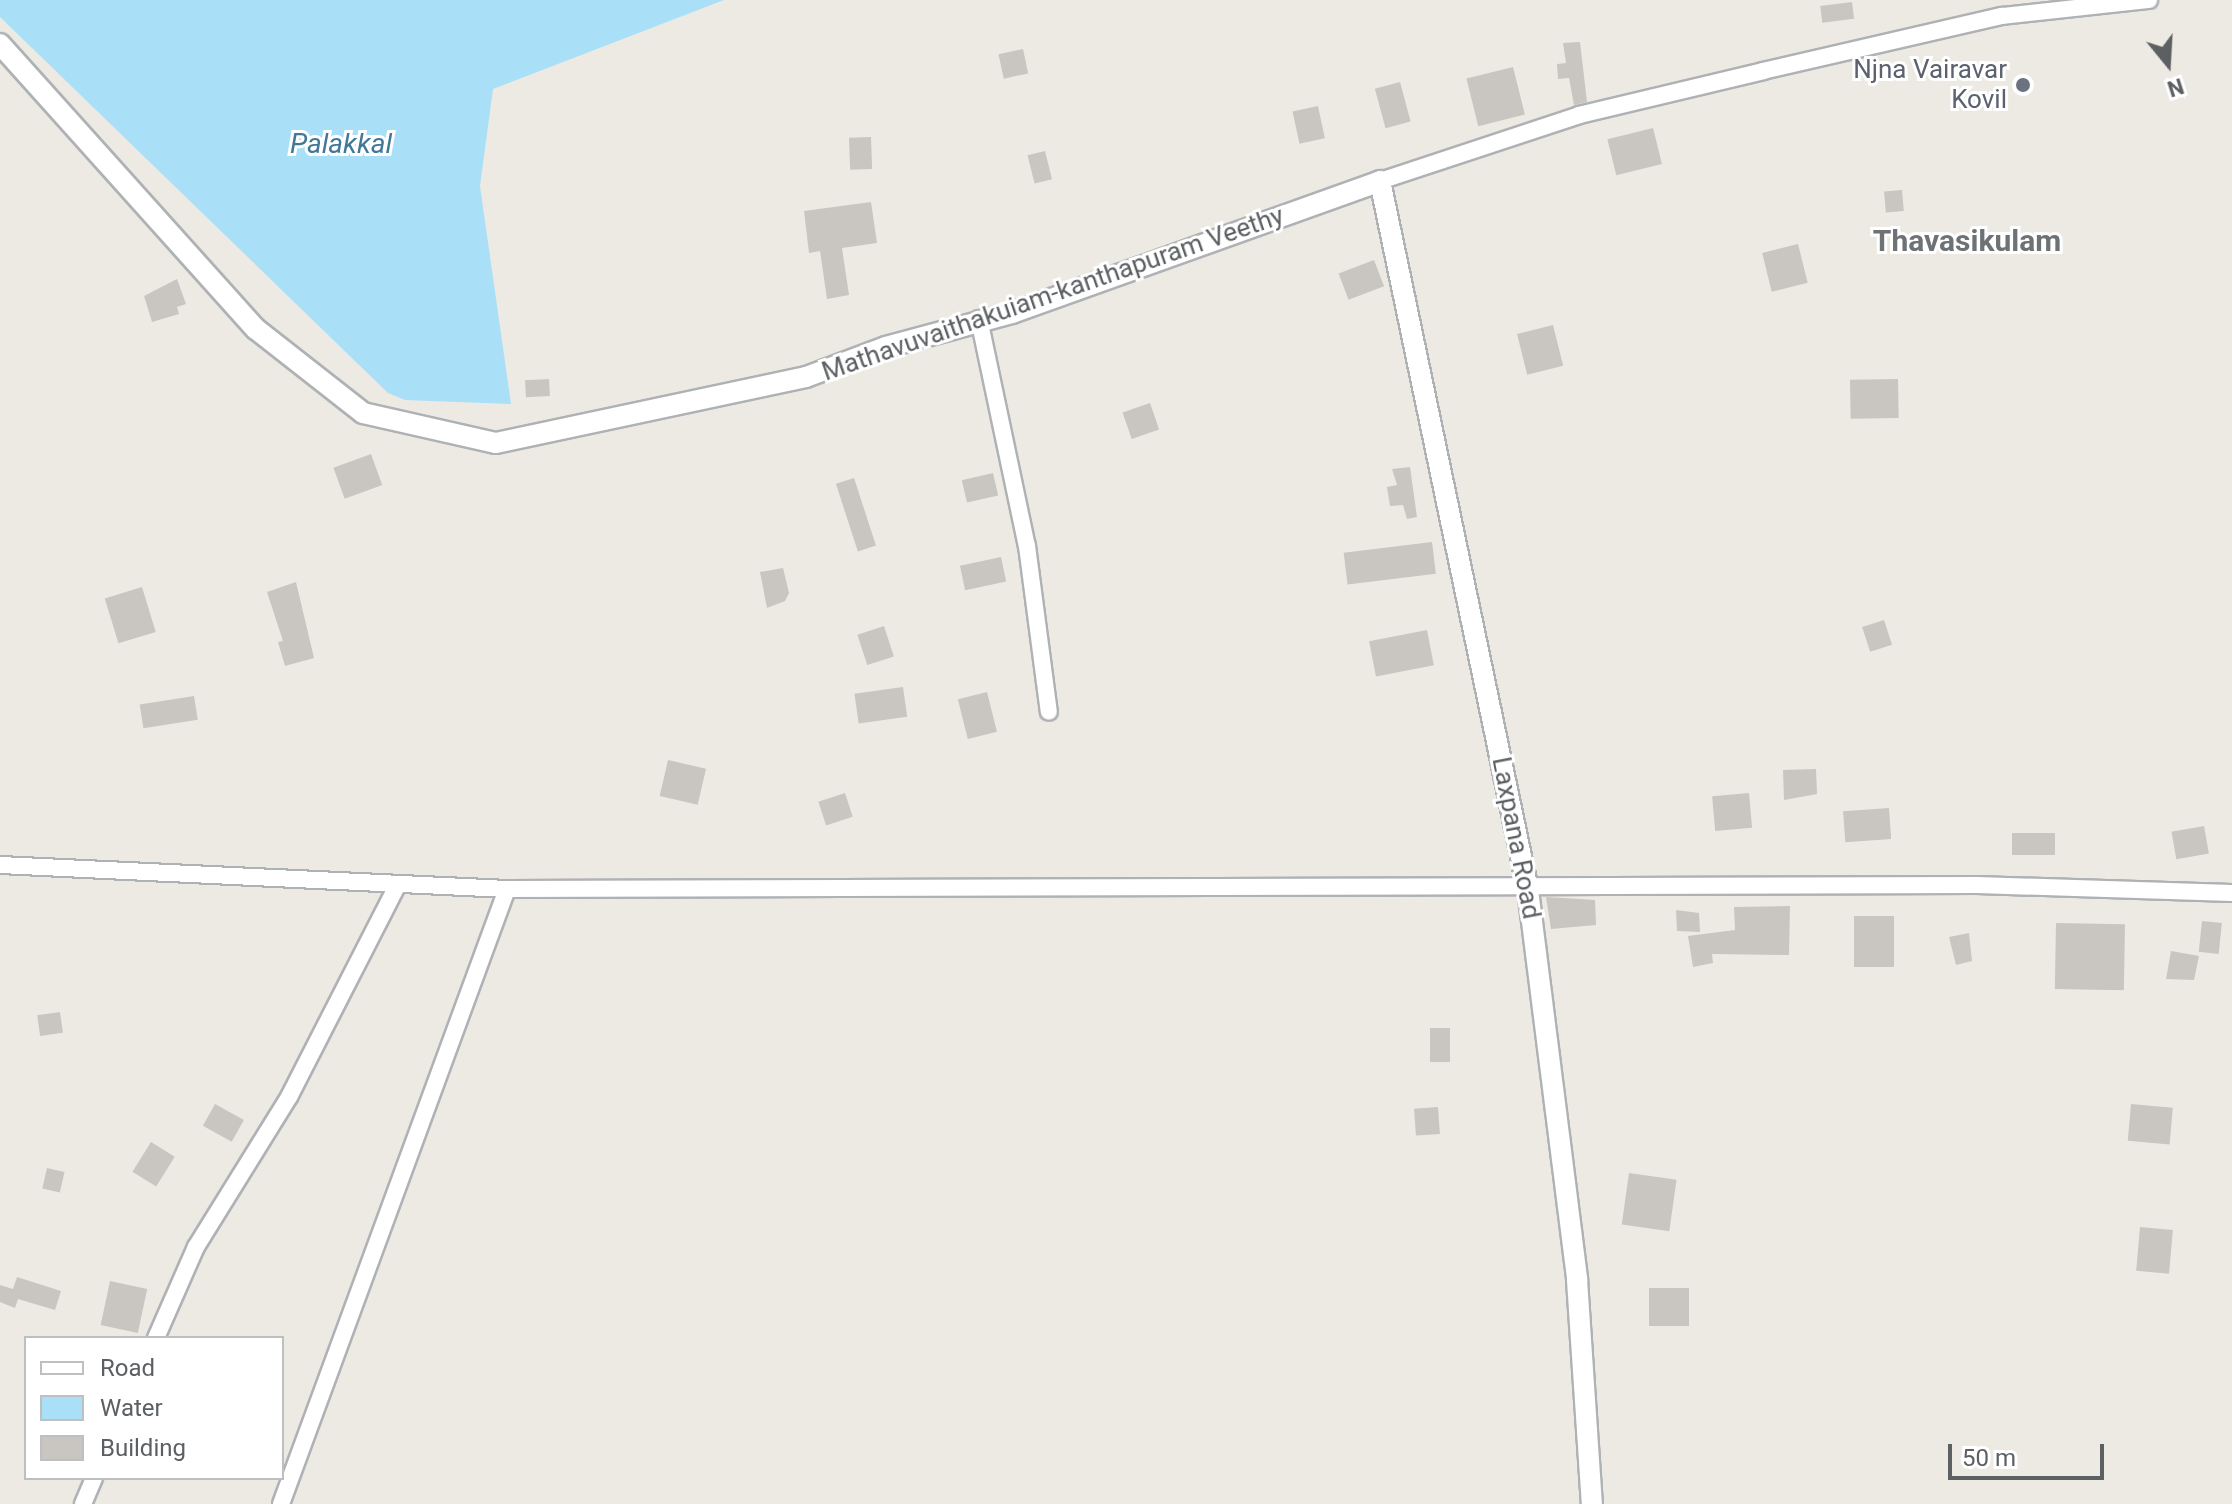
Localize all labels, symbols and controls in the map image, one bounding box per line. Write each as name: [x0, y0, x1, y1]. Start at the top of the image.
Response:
north arrow: [2128, 24, 2208, 104]
place label: Njna Vairavar Kovil: [1853, 54, 2007, 116]
text: N: [2164, 73, 2187, 102]
marker: Njna Vairavar Kovil: [2014, 76, 2032, 94]
water label: Palakkal: [290, 127, 392, 161]
street label: Mathavuvaithakuiam-kanthapuram Veethy: [818, 200, 1288, 388]
district label: Thavasikulam: [1873, 223, 2061, 259]
street label: Laxpana Road: [1485, 754, 1547, 922]
legend: [24, 1336, 284, 1480]
text: Road: [100, 1354, 155, 1382]
text: Water: [100, 1394, 163, 1422]
scale bar: [1952, 1428, 2108, 1478]
text: Building: [100, 1434, 186, 1462]
text: 50 m: [1962, 1444, 2016, 1472]

